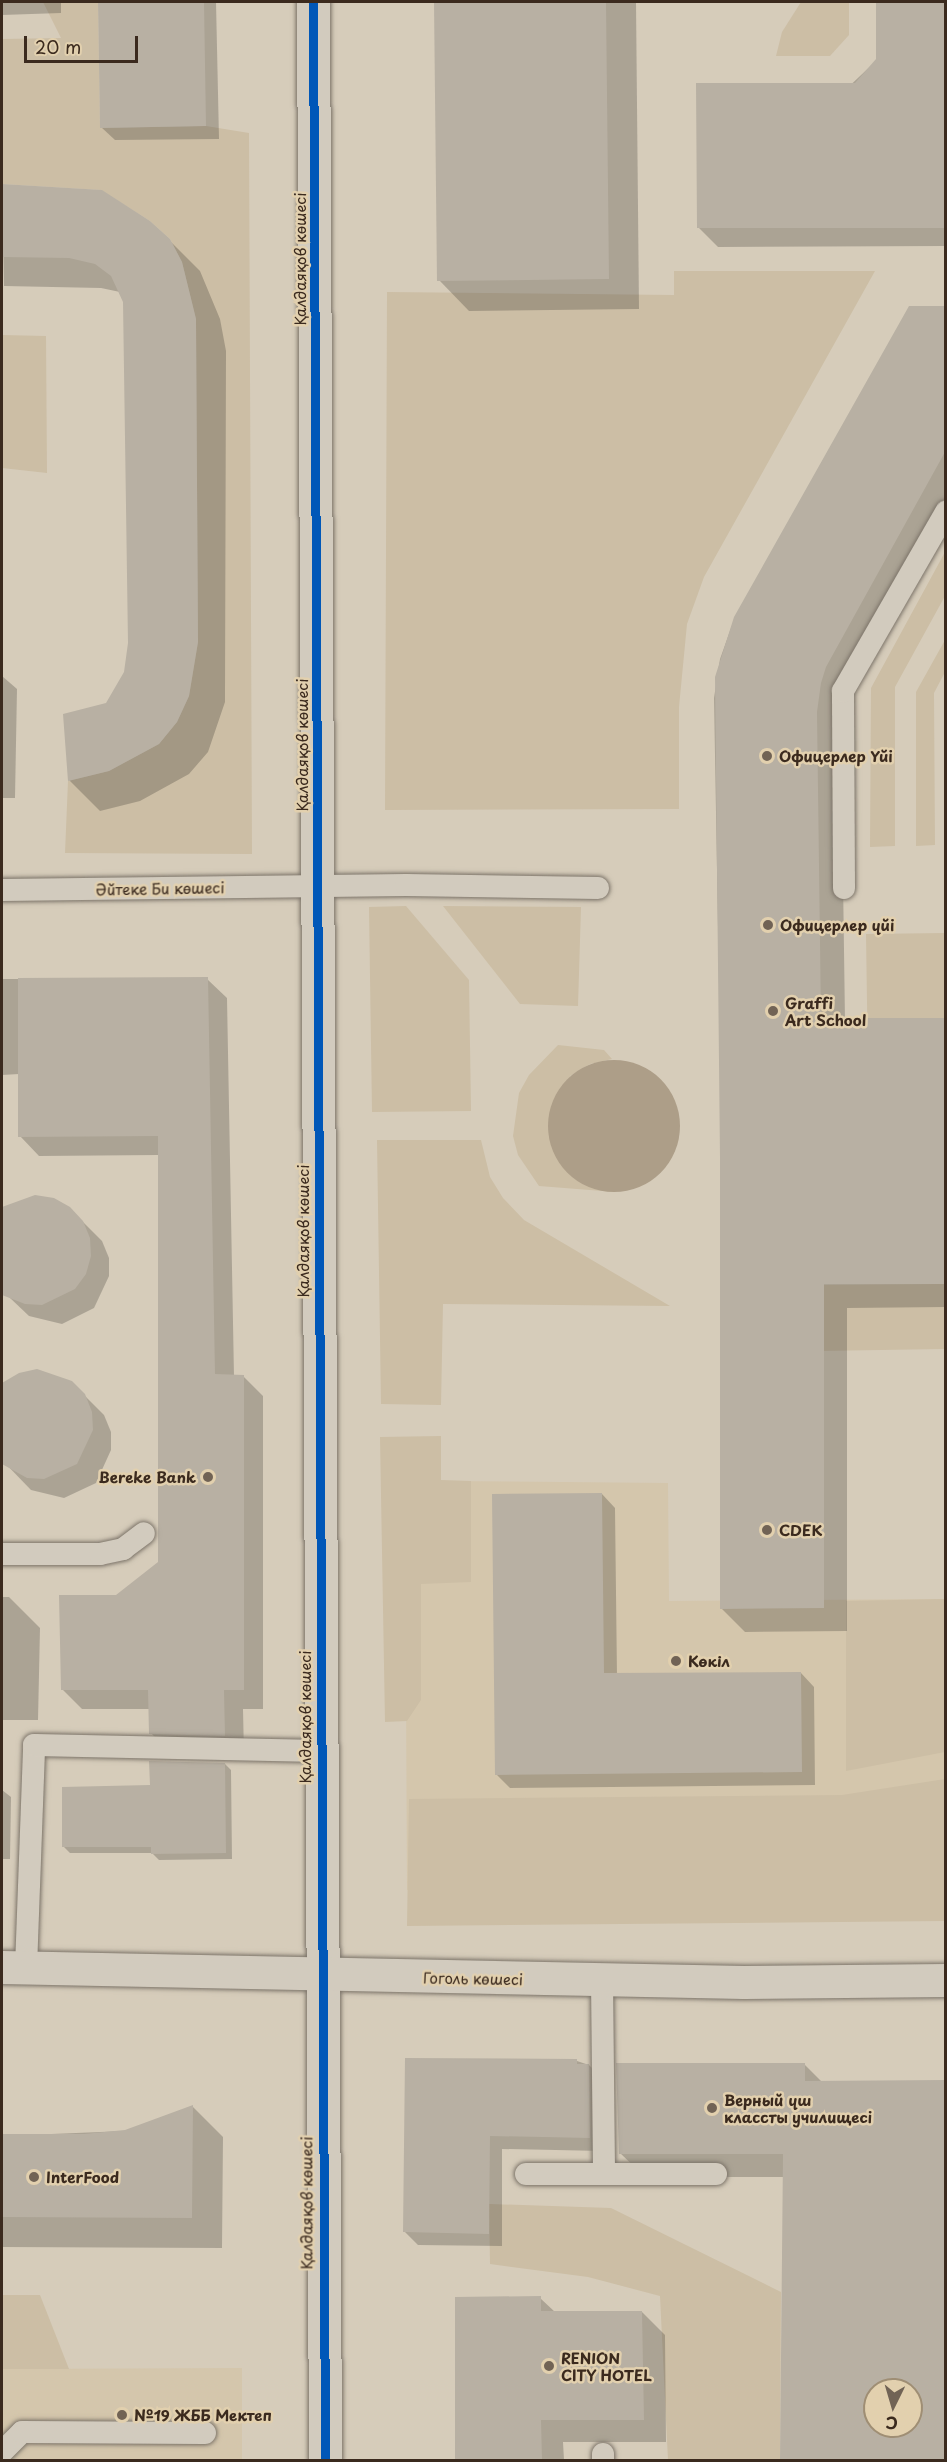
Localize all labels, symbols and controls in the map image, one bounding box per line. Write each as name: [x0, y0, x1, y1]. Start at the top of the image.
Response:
scale bar: [27, 24, 141, 62]
text: 20 m: [35, 33, 81, 60]
street label: Қалдаяқов көшесі: [291, 192, 309, 326]
street label: Қалдаяқов көшесі: [293, 678, 311, 812]
place label: Офицерлер Үйі: [779, 747, 893, 765]
marker: Офицерлер Үйі: [760, 749, 774, 763]
street label: Әйтеке Би көшесі: [95, 878, 225, 898]
place label: Офицерлер үйі: [780, 916, 894, 934]
marker: Офицерлер үйі: [761, 918, 775, 932]
place label: Graffi Art School: [785, 993, 867, 1028]
marker: Graffi Art School: [766, 1004, 780, 1018]
street label: Қалдаяқов көшесі: [294, 1164, 312, 1298]
place label: Bereke Bank: [98, 1468, 196, 1486]
marker: Bereke Bank: [201, 1470, 215, 1484]
place label: CDEK: [779, 1521, 822, 1539]
marker: CDEK: [760, 1523, 774, 1537]
street label: Қалдаяқов көшесі: [296, 1650, 314, 1784]
place label: Көкіл: [688, 1652, 730, 1670]
marker: Көкіл: [669, 1654, 683, 1668]
street label: Гоголь көшесі: [423, 1968, 523, 1988]
place label: Верный үш классты училищесі: [724, 2090, 873, 2125]
marker: Верный үш классты училищесі: [705, 2101, 719, 2115]
street label: Қалдаяқов көшесі: [297, 2136, 315, 2270]
place label: InterFood: [46, 2168, 119, 2186]
marker: InterFood: [27, 2170, 41, 2184]
place label: RENION CITY HOTEL: [561, 2348, 653, 2383]
marker: RENION CITY HOTEL: [542, 2359, 556, 2373]
north arrow: [863, 2378, 923, 2438]
place label: №19 ЖББ Мектеп: [134, 2406, 272, 2424]
marker: №19 ЖББ Мектеп: [115, 2408, 129, 2422]
text: С: [885, 2411, 899, 2436]

